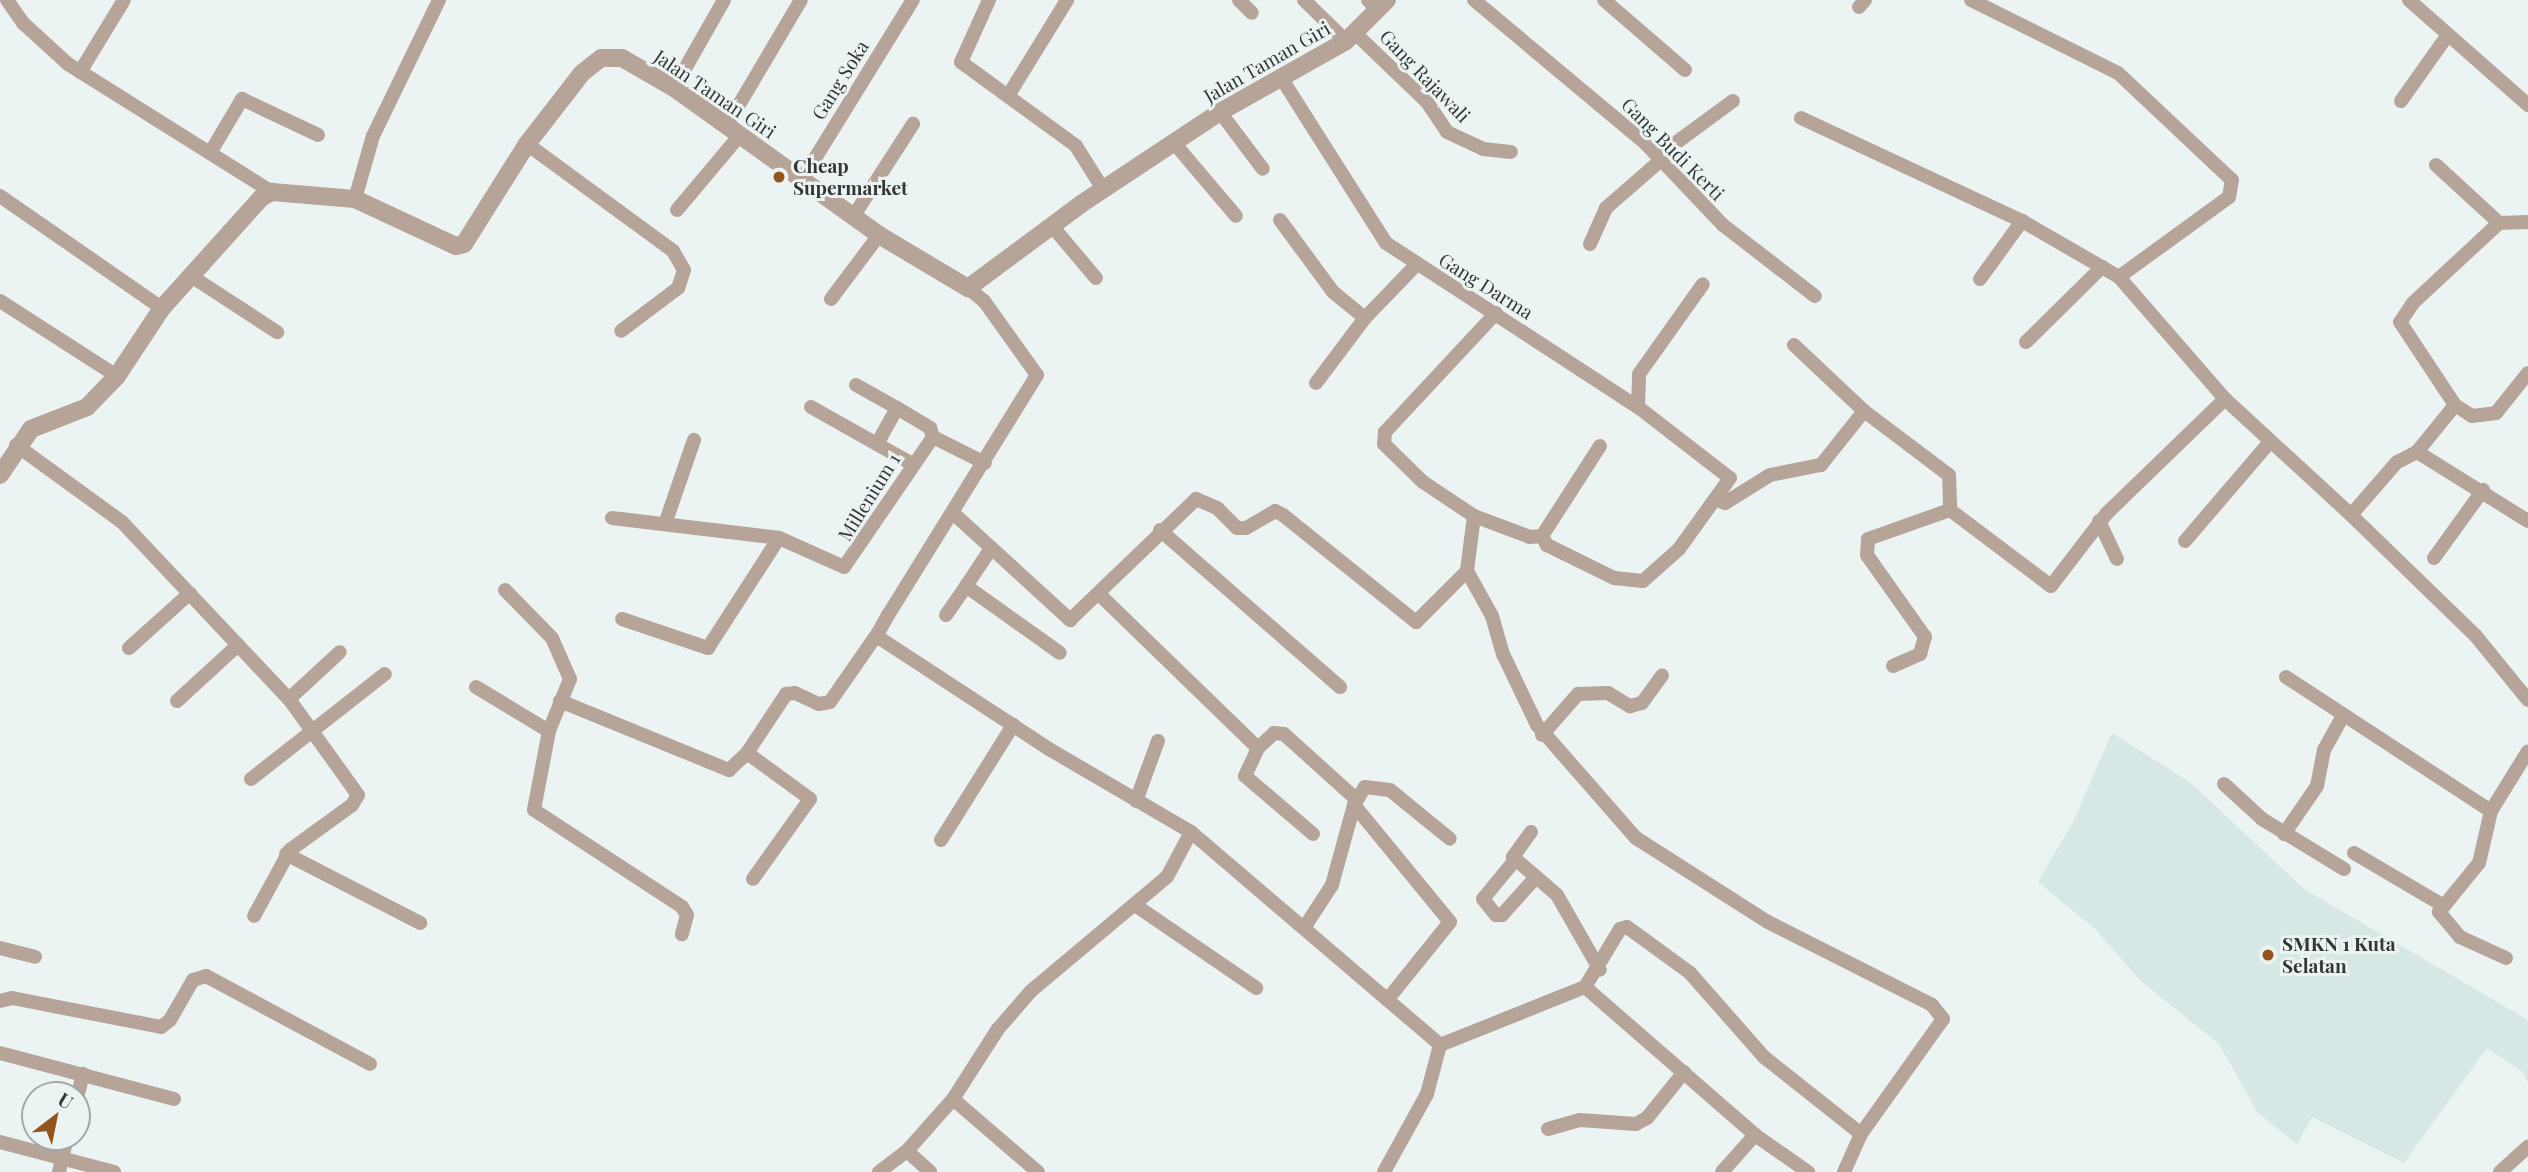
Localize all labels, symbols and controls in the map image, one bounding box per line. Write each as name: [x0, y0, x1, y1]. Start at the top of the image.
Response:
street label: Jalan Taman Giri: [1200, 16, 1334, 108]
street label: Gang Rajawali: [1375, 25, 1475, 127]
street label: Gang Soka: [807, 36, 873, 124]
street label: Jalan Taman Giri: [650, 45, 780, 143]
street label: Gang Budi Kerti: [1617, 93, 1729, 205]
place label: Cheap Supermarket: [793, 155, 908, 199]
marker: Cheap Supermarket: [771, 169, 787, 185]
street label: Gang Darma: [1435, 248, 1537, 324]
street label: Millenium 1: [833, 449, 905, 545]
place label: SMKN 1 Kuta Selatan: [2282, 933, 2396, 977]
marker: SMKN 1 Kuta Selatan: [2260, 947, 2276, 963]
north arrow: [21, 1081, 91, 1151]
text: U: [54, 1085, 79, 1114]

